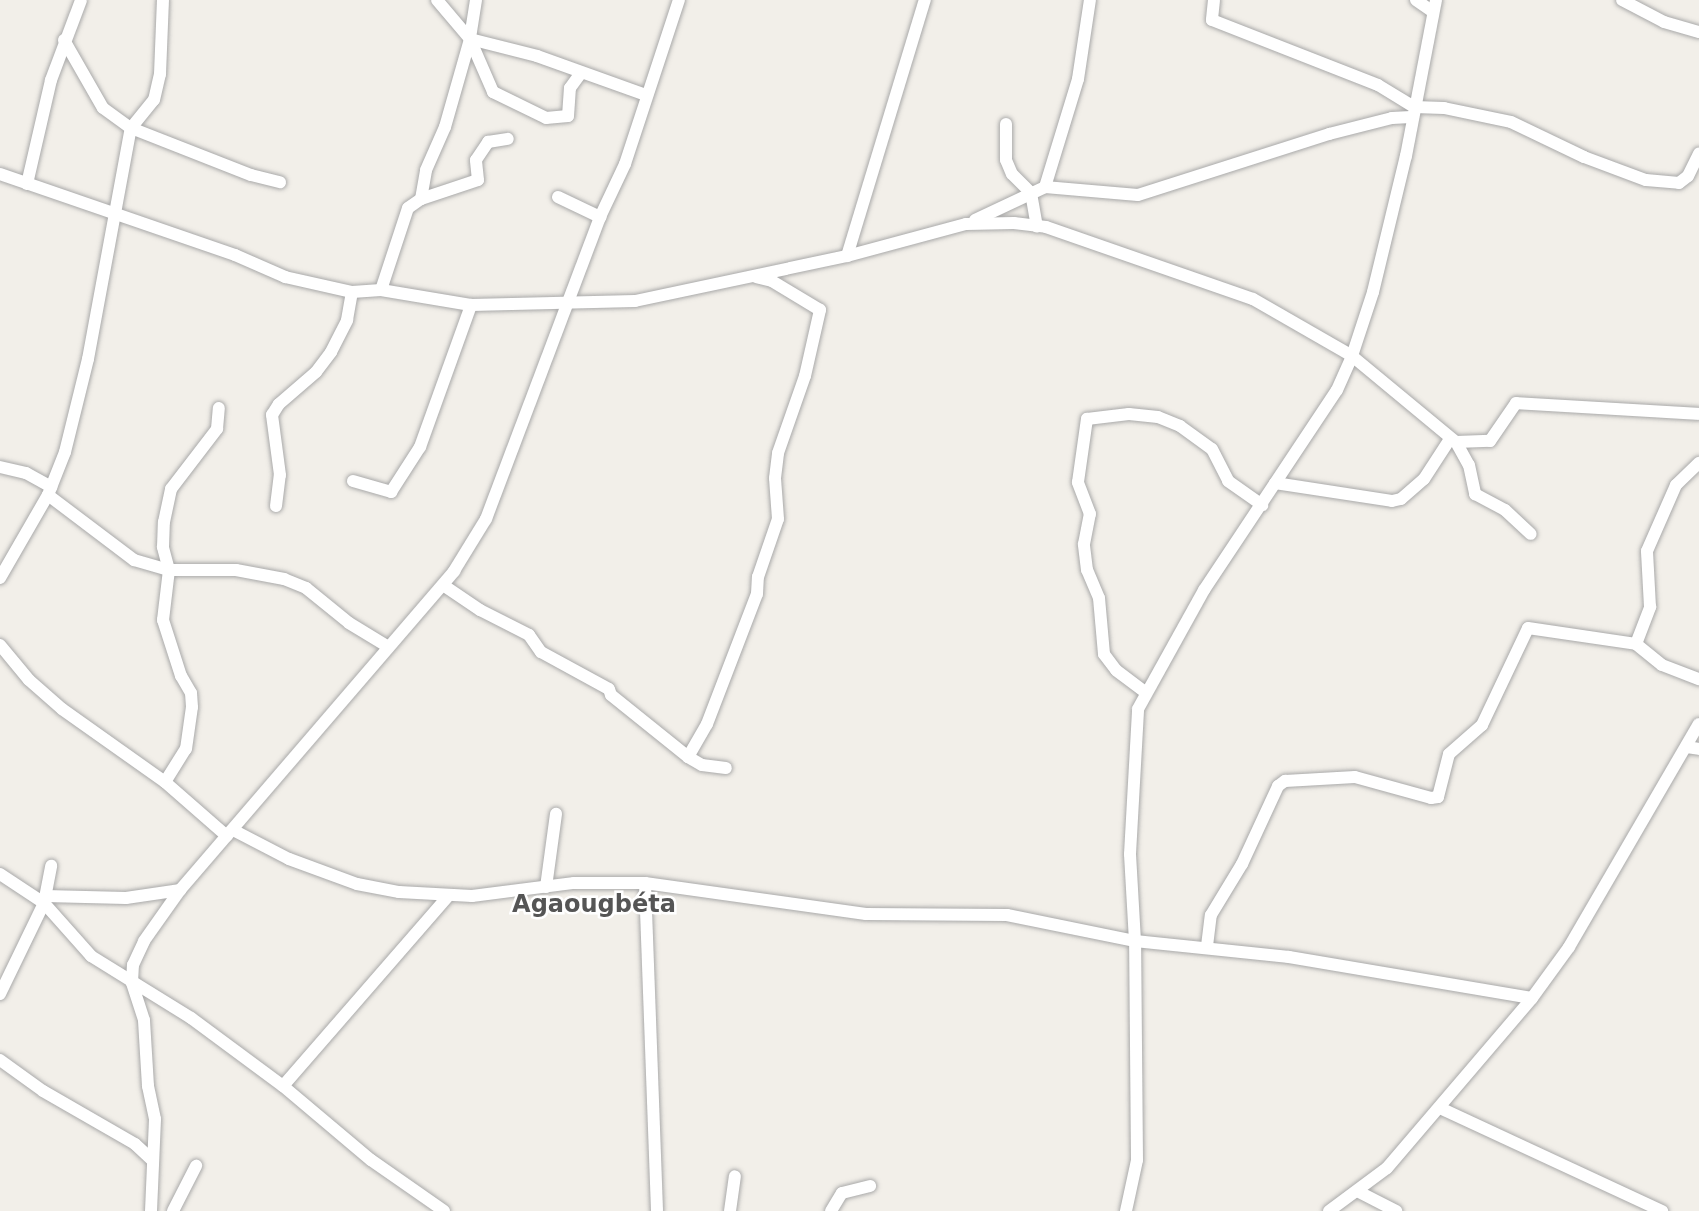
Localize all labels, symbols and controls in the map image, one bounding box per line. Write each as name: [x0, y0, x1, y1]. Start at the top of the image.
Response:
district label: Agaougbéta: [512, 891, 676, 919]

